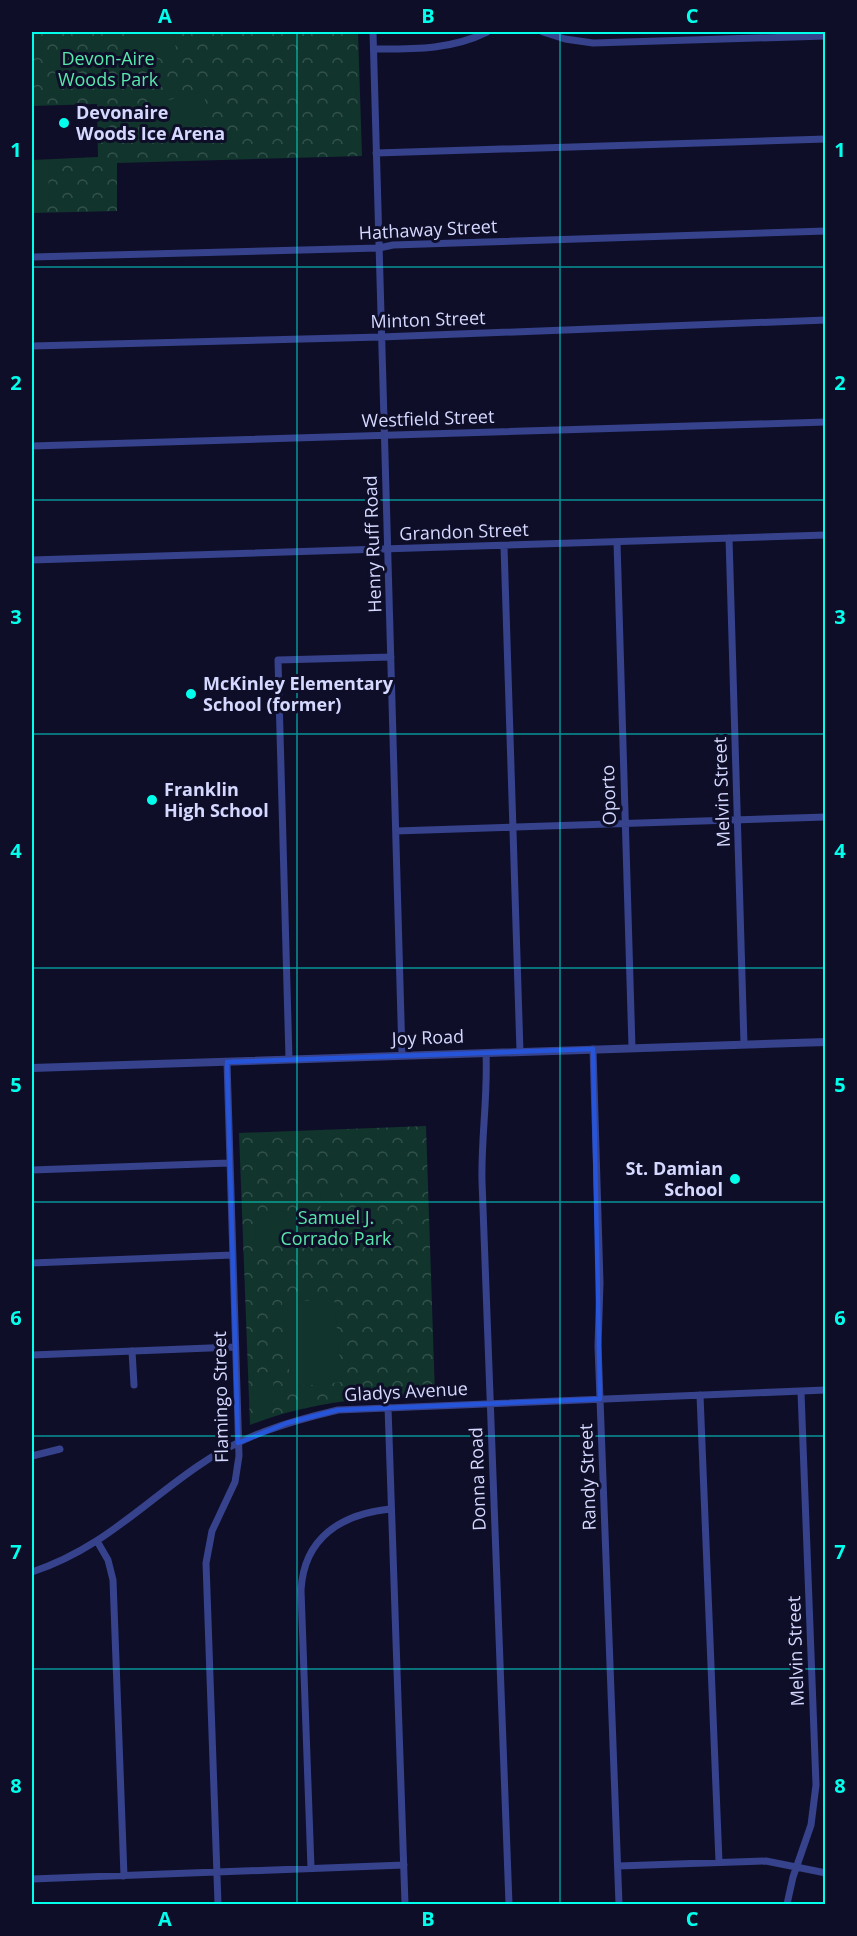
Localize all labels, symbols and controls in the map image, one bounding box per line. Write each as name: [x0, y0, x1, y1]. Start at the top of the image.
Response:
text: A: [158, 2, 172, 29]
text: B: [421, 2, 435, 29]
text: C: [686, 2, 699, 29]
park label: Devon-Aire Woods Park: [58, 46, 159, 91]
place label: Devonaire Woods Ice Arena: [76, 100, 225, 145]
marker: Devonaire Woods Ice Arena: [57, 116, 71, 130]
text: 1: [10, 136, 22, 163]
text: 1: [834, 136, 846, 163]
street label: Hathaway Street: [358, 213, 498, 245]
street label: Minton Street: [370, 305, 486, 333]
text: 2: [10, 369, 22, 396]
text: 2: [834, 369, 846, 396]
street label: Westfield Street: [361, 404, 495, 432]
street label: Henry Ruff Road: [358, 475, 386, 613]
street label: Grandon Street: [399, 517, 529, 545]
text: 3: [10, 603, 22, 630]
text: 3: [834, 603, 846, 630]
place label: McKinley Elementary School (former): [203, 671, 394, 716]
marker: McKinley Elementary School (former): [184, 687, 198, 701]
street label: Melvin Street: [707, 736, 735, 848]
street label: Oporto: [595, 764, 621, 826]
place label: Franklin High School: [164, 777, 269, 822]
marker: Franklin High School: [145, 793, 159, 807]
text: 4: [10, 837, 22, 864]
text: 4: [834, 837, 846, 864]
street label: Joy Road: [389, 1024, 465, 1050]
text: 5: [10, 1071, 22, 1098]
text: 5: [834, 1071, 846, 1098]
place label: St. Damian School: [625, 1156, 723, 1201]
marker: St. Damian School: [728, 1172, 742, 1186]
park label: Samuel J. Corrado Park: [280, 1205, 392, 1250]
text: 6: [10, 1304, 22, 1331]
text: 6: [834, 1304, 846, 1331]
street label: Flamingo Street: [207, 1331, 233, 1463]
street label: Gladys Avenue: [344, 1376, 468, 1406]
street label: Randy Street: [573, 1423, 601, 1531]
street label: Donna Road: [463, 1427, 491, 1531]
text: 7: [10, 1538, 22, 1565]
text: 7: [834, 1538, 846, 1565]
street label: Melvin Street: [781, 1595, 809, 1707]
text: 8: [10, 1772, 22, 1799]
text: 8: [834, 1772, 846, 1799]
text: A: [158, 1905, 172, 1932]
text: B: [421, 1905, 435, 1932]
text: C: [686, 1905, 699, 1932]

